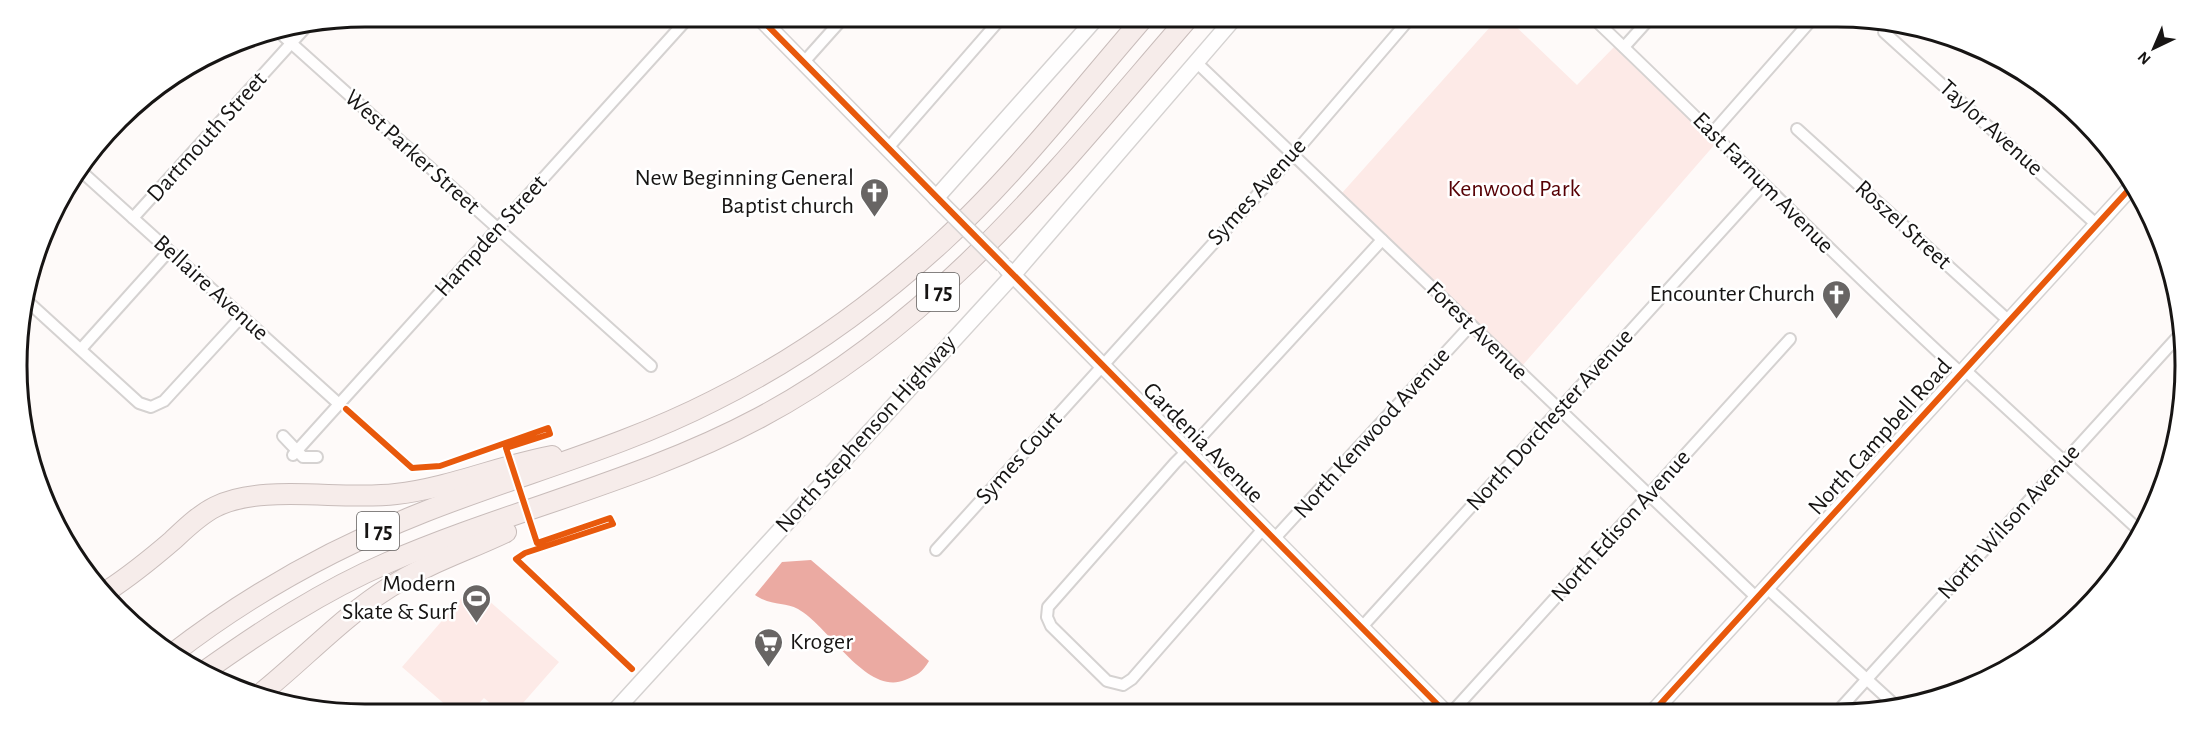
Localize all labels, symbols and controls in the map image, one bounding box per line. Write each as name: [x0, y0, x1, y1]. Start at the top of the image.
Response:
north arrow: [2124, 18, 2184, 78]
text: N: [2135, 48, 2154, 68]
street label: Dartmouth Street: [143, 67, 272, 207]
street label: Taylor Avenue: [1935, 75, 2047, 181]
street label: West Parker Street: [340, 85, 484, 219]
street label: East Farnum Avenue: [1688, 108, 1838, 258]
street label: Symes Avenue: [1203, 134, 1311, 250]
place label: New Beginning General Baptist church: [635, 166, 854, 218]
street label: Hampden Street: [430, 170, 552, 301]
church icon: New Beginning General Baptist church: [859, 176, 891, 218]
street label: Roszel Street: [1850, 176, 1956, 274]
park label: Kenwood Park: [1448, 177, 1580, 201]
street label: Bellaire Avenue: [149, 231, 273, 345]
road number: I 75: [917, 273, 959, 311]
street label: Forest Avenue: [1422, 277, 1532, 385]
church icon: Encounter Church: [1820, 278, 1852, 320]
place label: Encounter Church: [1649, 282, 1815, 306]
street label: North Dorchester Avenue: [1462, 324, 1638, 516]
street label: North Stephenson Highway: [771, 331, 961, 537]
street label: North Kenwood Avenue: [1289, 343, 1455, 523]
street label: North Campbell Road: [1804, 354, 1956, 520]
street label: Gardenia Avenue: [1138, 378, 1268, 508]
street label: Symes Court: [971, 407, 1067, 509]
street label: North Wilson Avenue: [1933, 440, 2085, 604]
street label: North Edison Avenue: [1547, 445, 1695, 607]
road number: I 75: [357, 512, 399, 550]
place label: Modern Skate & Surf: [342, 572, 458, 624]
sports icon: Modern Skate & Surf: [461, 582, 493, 624]
supermarket icon: Kroger: [753, 626, 785, 668]
place label: Kroger: [790, 630, 853, 654]

